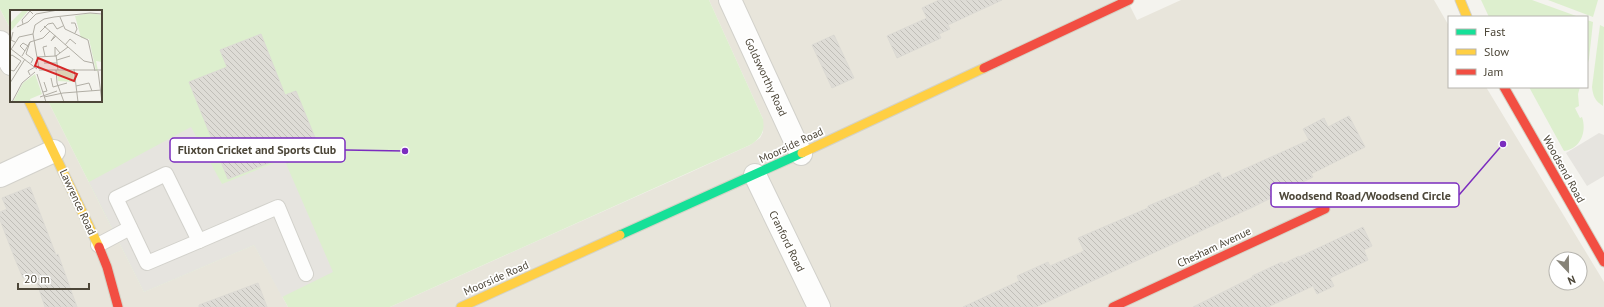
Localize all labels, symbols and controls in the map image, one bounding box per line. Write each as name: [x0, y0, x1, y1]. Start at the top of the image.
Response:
inset map: [10, 10, 102, 102]
legend: [1448, 16, 1588, 88]
text: Fast: [1484, 24, 1505, 39]
street label: Goldsworthy Road: [742, 36, 790, 119]
text: Slow: [1484, 44, 1509, 59]
text: Jam: [1483, 64, 1503, 79]
street label: Moorside Road: [757, 124, 826, 166]
street label: Woodsend Road: [1540, 133, 1588, 205]
callout: Flixton Cricket and Sports Club: [170, 138, 345, 162]
text: Flixton Cricket and Sports Club: [178, 142, 337, 157]
street label: Lawrence Road: [57, 167, 99, 237]
callout: Woodsend Road/Woodsend Circle: [1271, 183, 1459, 207]
text: Woodsend Road/Woodsend Circle: [1279, 188, 1451, 203]
street label: Cranford Road: [766, 208, 808, 274]
street label: Chesham Avenue: [1175, 224, 1254, 270]
north arrow: [1548, 251, 1588, 291]
street label: Moorside Road: [461, 257, 531, 299]
scale bar: [18, 265, 89, 291]
text: 20 m: [24, 271, 50, 286]
text: N: [1566, 272, 1578, 288]

